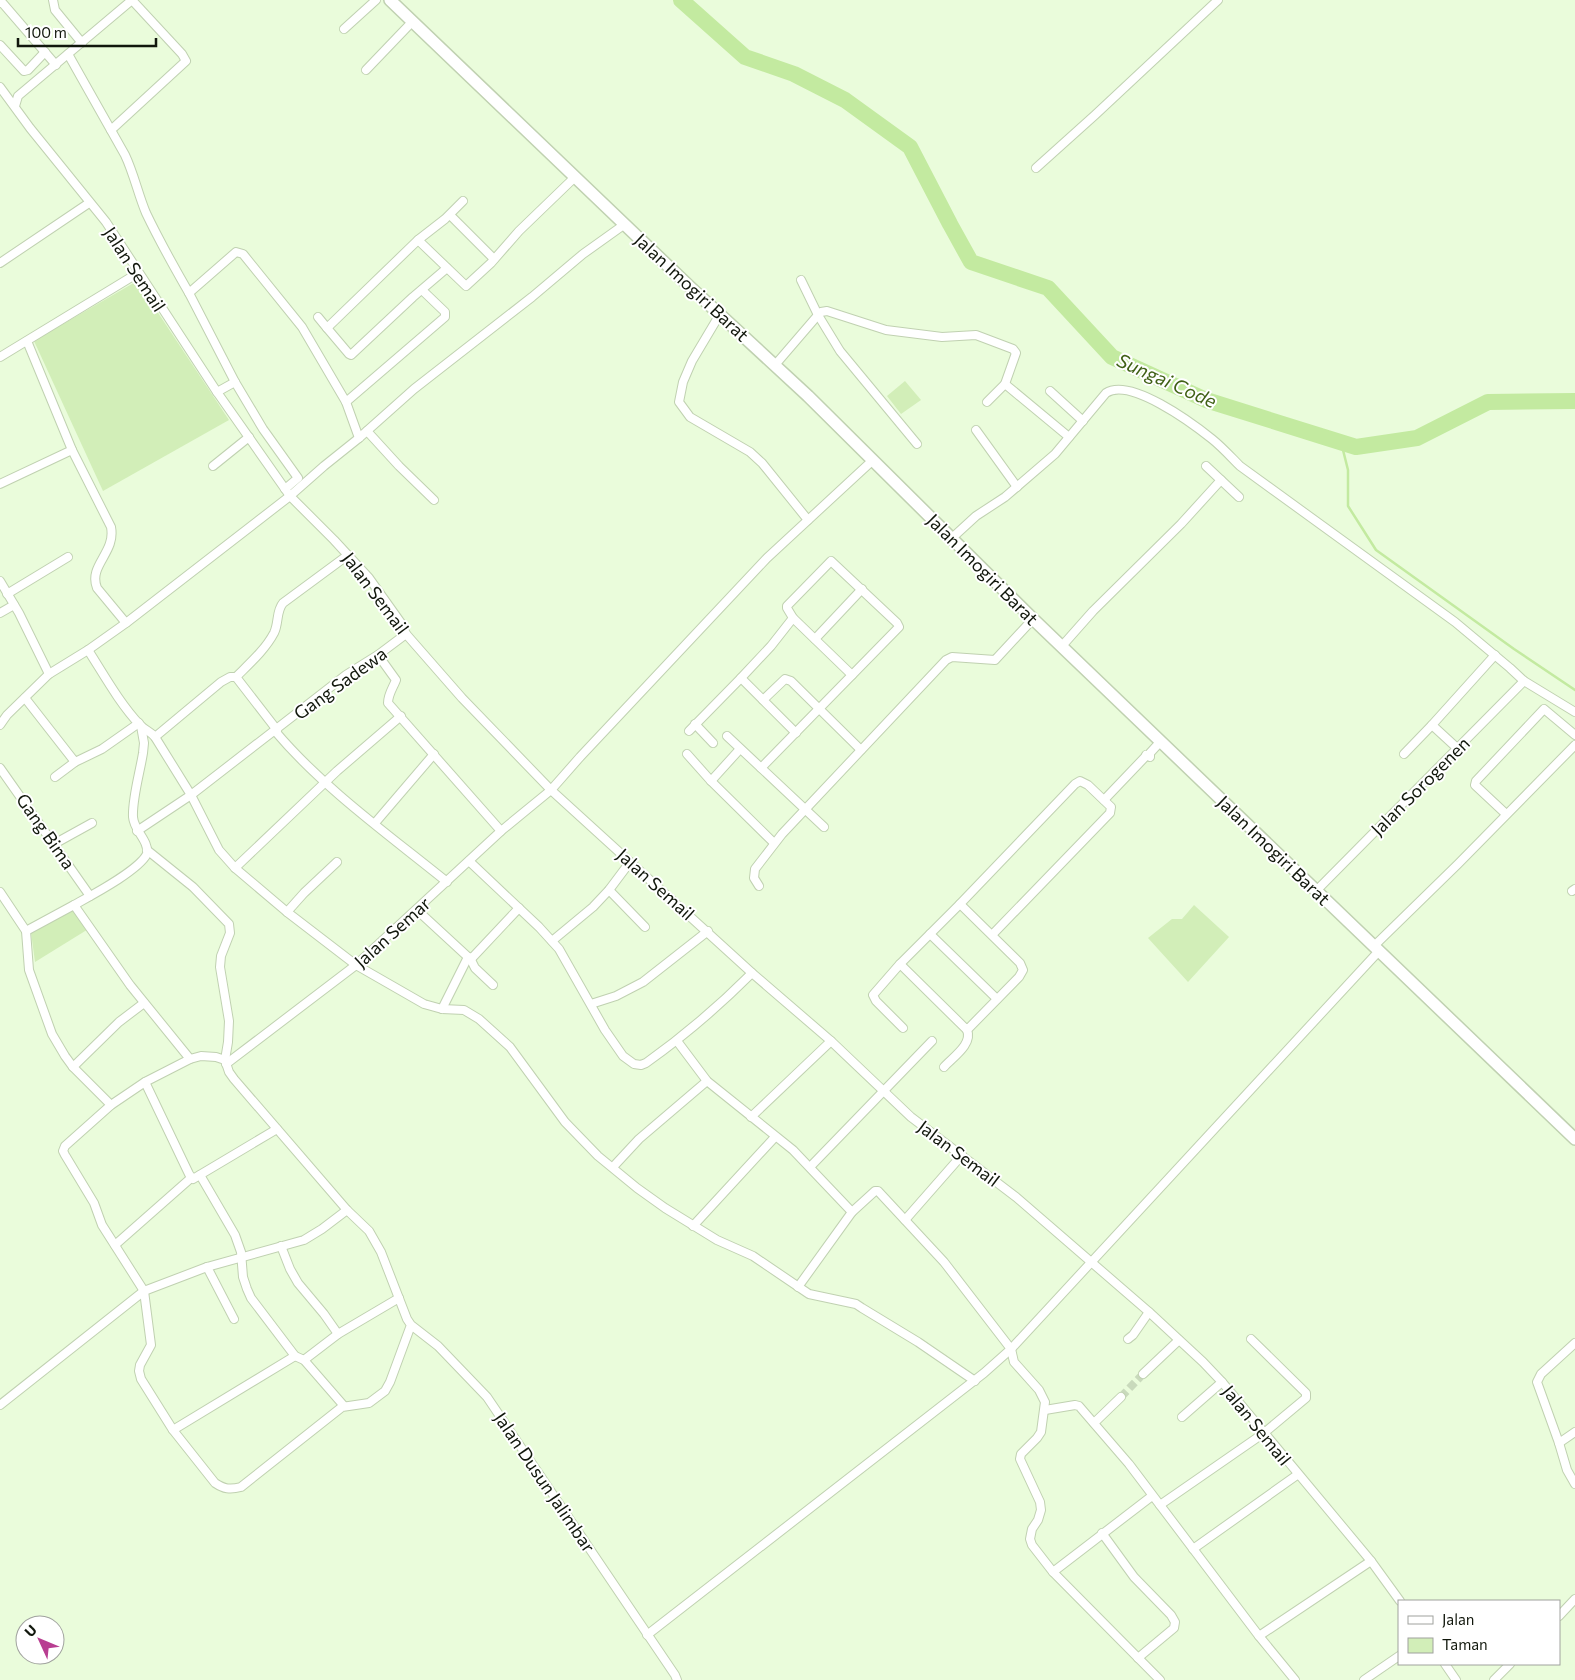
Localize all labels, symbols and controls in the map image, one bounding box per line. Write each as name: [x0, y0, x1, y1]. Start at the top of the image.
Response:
scale bar: [18, 15, 155, 47]
text: 100 m: [25, 23, 67, 41]
street label: Jalan Semail: [99, 222, 171, 316]
street label: Jalan Imogiri Barat: [630, 228, 754, 346]
water label: Sungai Code: [1114, 348, 1220, 412]
street label: Jalan Imogiri Barat: [923, 509, 1043, 629]
street label: Jalan Semail: [338, 548, 414, 638]
street label: Gang Sadewa: [289, 642, 391, 724]
street label: Jalan Sorogenen: [1366, 732, 1474, 840]
street label: Gang Bima: [12, 789, 80, 873]
street label: Jalan Imogiri Barat: [1213, 791, 1335, 909]
street label: Jalan Semail: [613, 843, 699, 925]
street label: Jalan Semar: [349, 892, 435, 972]
street label: Jalan Semail: [914, 1115, 1004, 1191]
street label: Jalan Semail: [1218, 1380, 1296, 1470]
street label: Jalan Dusun Jalimbar: [490, 1408, 600, 1556]
legend: [1398, 1600, 1560, 1665]
text: Jalan: [1442, 1610, 1474, 1628]
north arrow: [15, 1615, 65, 1665]
text: U: [21, 1621, 40, 1640]
text: Taman: [1442, 1635, 1488, 1653]

